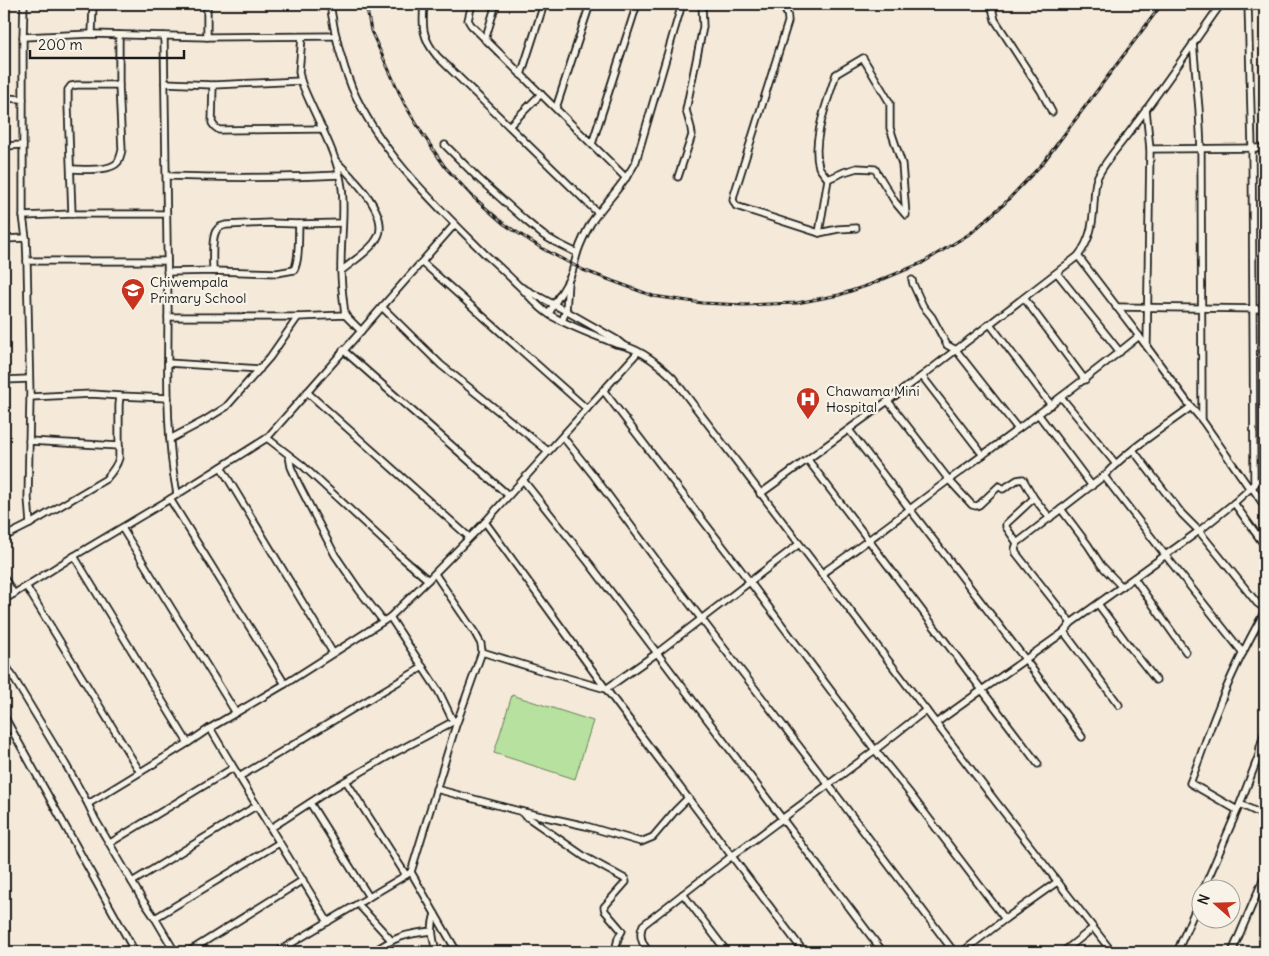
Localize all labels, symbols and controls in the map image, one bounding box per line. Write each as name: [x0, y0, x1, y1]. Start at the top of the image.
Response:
scale bar: [30, 28, 184, 60]
text: 200 m: [38, 35, 83, 54]
place label: Chiwempala Primary School: [150, 273, 246, 307]
school or university icon: Chiwempala Primary School: [120, 277, 146, 311]
place label: Chawama Mini Hospital: [826, 382, 920, 416]
hospital icon: Chawama Mini Hospital: [795, 386, 821, 420]
north arrow: [1192, 878, 1242, 928]
text: N: [1194, 892, 1214, 907]

